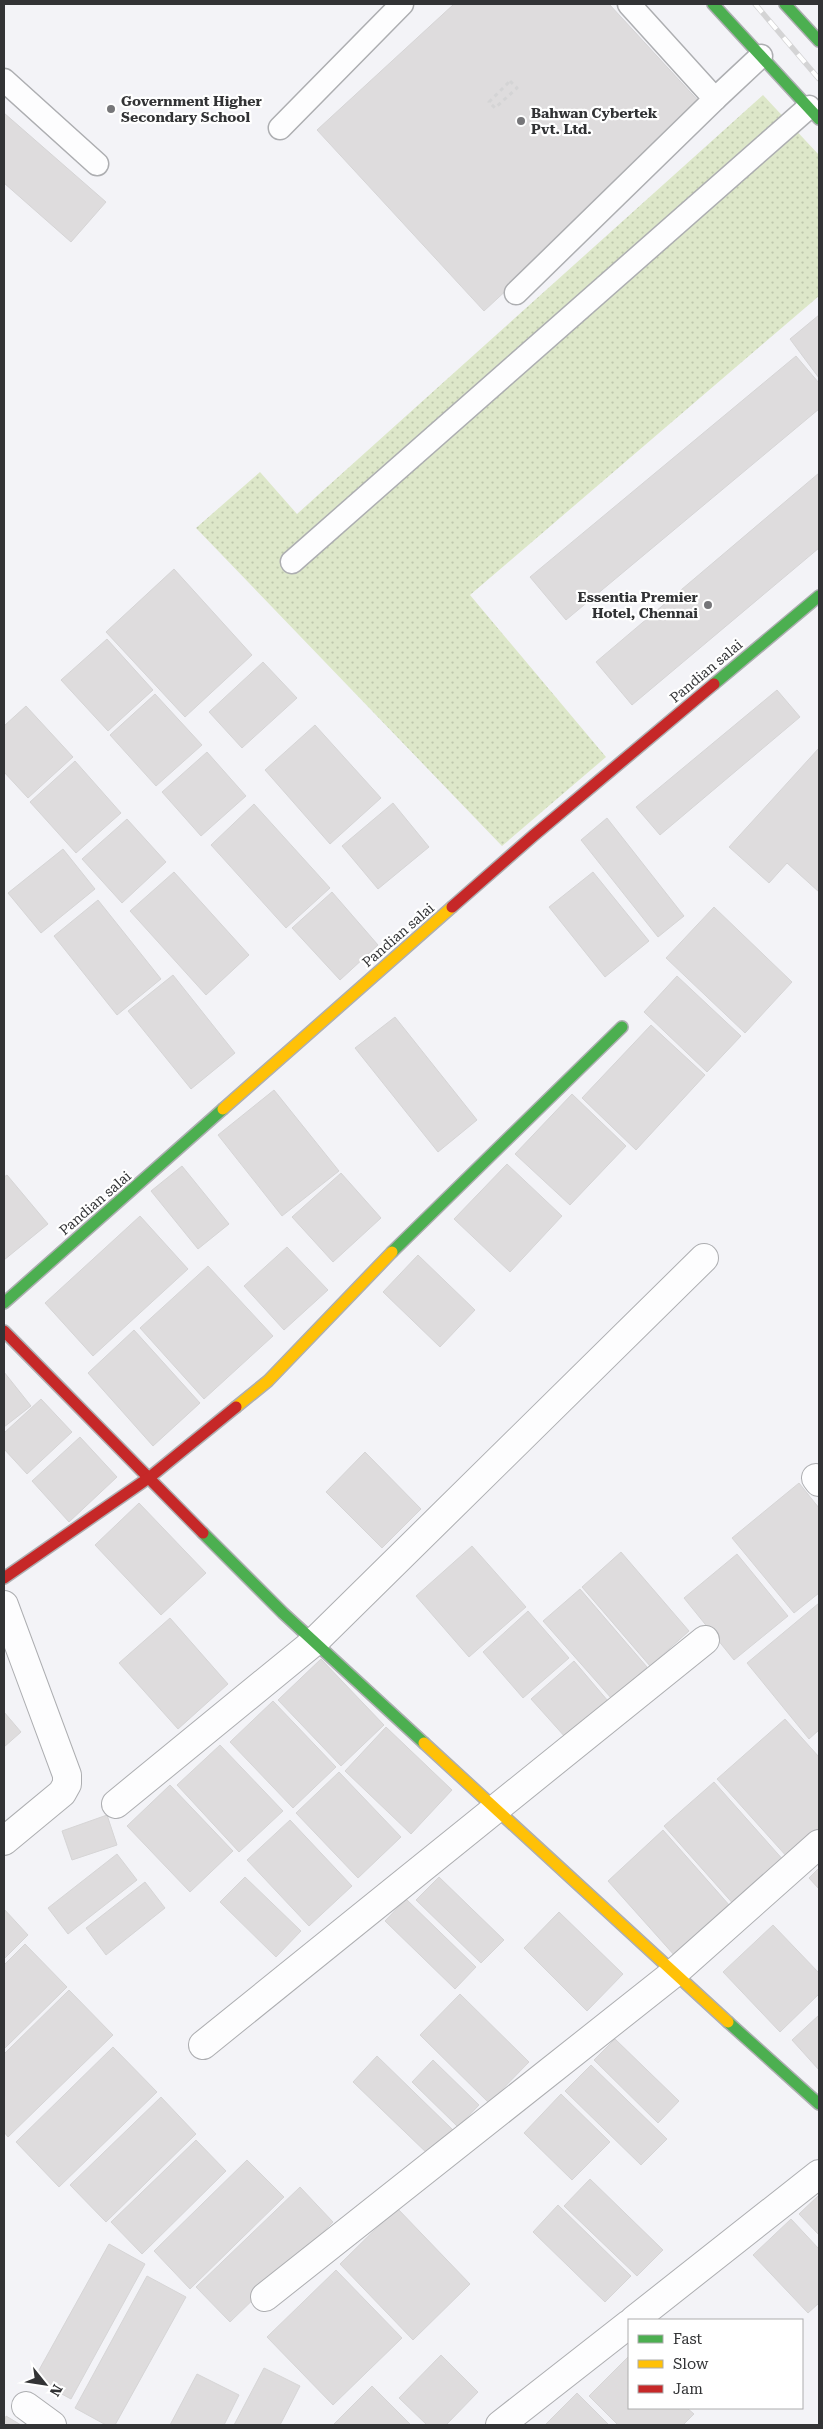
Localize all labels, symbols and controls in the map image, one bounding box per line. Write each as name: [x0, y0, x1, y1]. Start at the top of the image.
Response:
place label: Government Higher Secondary School: [121, 93, 263, 125]
marker: Government Higher Secondary School: [105, 103, 117, 115]
place label: Bahwan Cybertek Pvt. Ltd.: [531, 105, 658, 137]
marker: Bahwan Cybertek Pvt. Ltd.: [515, 115, 527, 127]
place label: Essentia Premier Hotel, Chennai: [578, 589, 699, 621]
marker: Essentia Premier Hotel, Chennai: [702, 599, 714, 611]
street label: Pandian salai: [667, 636, 746, 706]
street label: Pandian salai: [359, 899, 437, 970]
street label: Pandian salai: [56, 1167, 134, 1238]
legend: [628, 2319, 803, 2409]
text: Fast: [673, 2330, 703, 2348]
text: Slow: [673, 2355, 709, 2373]
north arrow: [20, 2359, 70, 2409]
text: Jam: [673, 2380, 703, 2398]
text: N: [47, 2382, 66, 2399]

